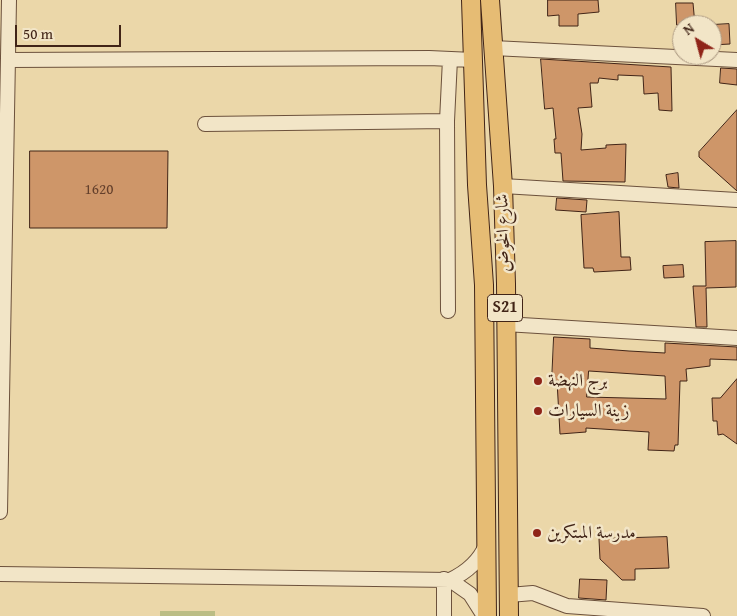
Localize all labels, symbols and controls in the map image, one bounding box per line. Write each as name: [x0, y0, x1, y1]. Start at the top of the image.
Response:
scale bar: [18, 15, 124, 47]
north arrow: [672, 15, 722, 65]
text: N: [679, 18, 698, 40]
text: 50 m: [23, 23, 53, 44]
house number: 1620: [85, 181, 113, 199]
street label: شارع الخوض: [492, 193, 516, 273]
road number: S21: [488, 294, 522, 322]
place label: برج النهضة: [548, 370, 608, 392]
marker: برج النهضة: [532, 375, 544, 387]
place label: زينة السيارات: [548, 400, 629, 422]
marker: زينة السيارات: [532, 405, 544, 417]
place label: مدرسة المبتكرين: [547, 522, 636, 544]
marker: مدرسة المبتكرين: [531, 527, 543, 539]

